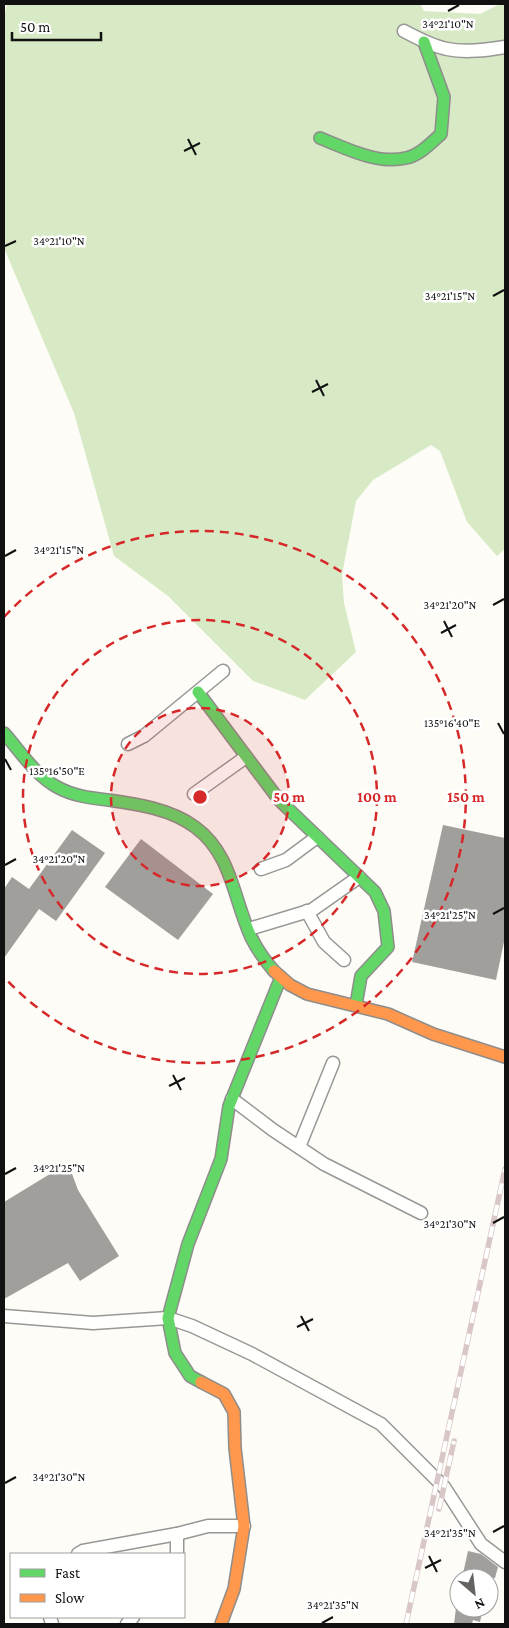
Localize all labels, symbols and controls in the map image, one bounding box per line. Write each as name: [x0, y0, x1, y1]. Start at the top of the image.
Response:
scale bar: [12, 10, 101, 42]
text: 34°21'10"N: [422, 17, 474, 31]
text: 50 m: [20, 19, 50, 35]
text: 34°21'10"N: [33, 234, 85, 248]
text: 34°21'15"N: [425, 289, 475, 303]
text: 34°21'15"N: [34, 543, 84, 557]
text: 34°21'20"N: [423, 598, 477, 612]
text: 135°16'40"E: [424, 716, 480, 730]
text: 135°16'50"E: [29, 764, 85, 778]
centre of rings: [191, 788, 209, 806]
text: 50 m: [273, 789, 305, 805]
text: 100 m: [357, 789, 397, 805]
text: 150 m: [447, 789, 485, 805]
text: 34°21'20"N: [32, 852, 86, 866]
text: 34°21'25"N: [424, 908, 476, 922]
text: 34°21'25"N: [33, 1161, 85, 1175]
text: 34°21'30"N: [424, 1217, 476, 1231]
text: 34°21'30"N: [33, 1470, 85, 1484]
text: 34°21'35"N: [424, 1526, 476, 1540]
legend: [10, 1553, 185, 1618]
text: Fast: [55, 1565, 81, 1581]
north arrow: [449, 1568, 499, 1618]
text: Slow: [55, 1590, 85, 1606]
text: N: [472, 1595, 488, 1614]
text: 34°21'35"N: [307, 1598, 359, 1612]

